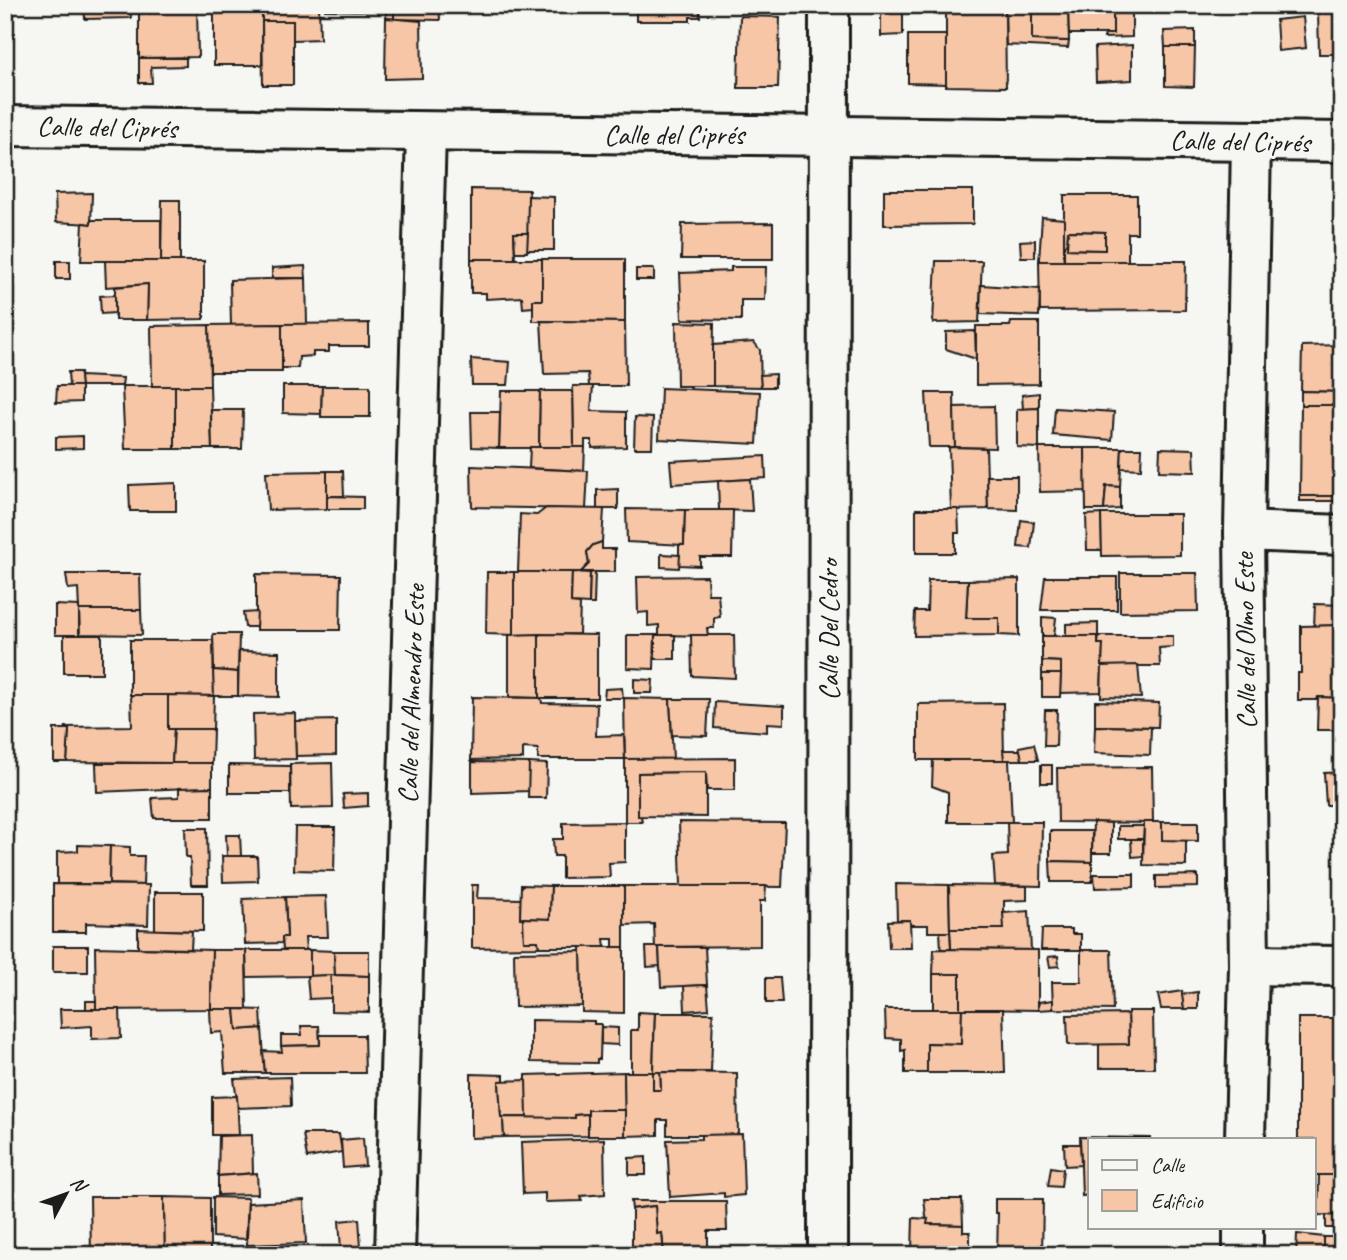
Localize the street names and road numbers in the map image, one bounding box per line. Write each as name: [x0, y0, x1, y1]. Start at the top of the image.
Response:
street label: Calle del Ciprés: [37, 108, 180, 146]
street label: Calle del Ciprés: [604, 117, 747, 152]
street label: Calle del Ciprés: [1170, 122, 1313, 160]
street label: Calle del Olmo Este: [1226, 551, 1264, 729]
street label: Calle Del Cedro: [811, 556, 846, 701]
street label: Calle del Almendro Este: [390, 582, 432, 804]

